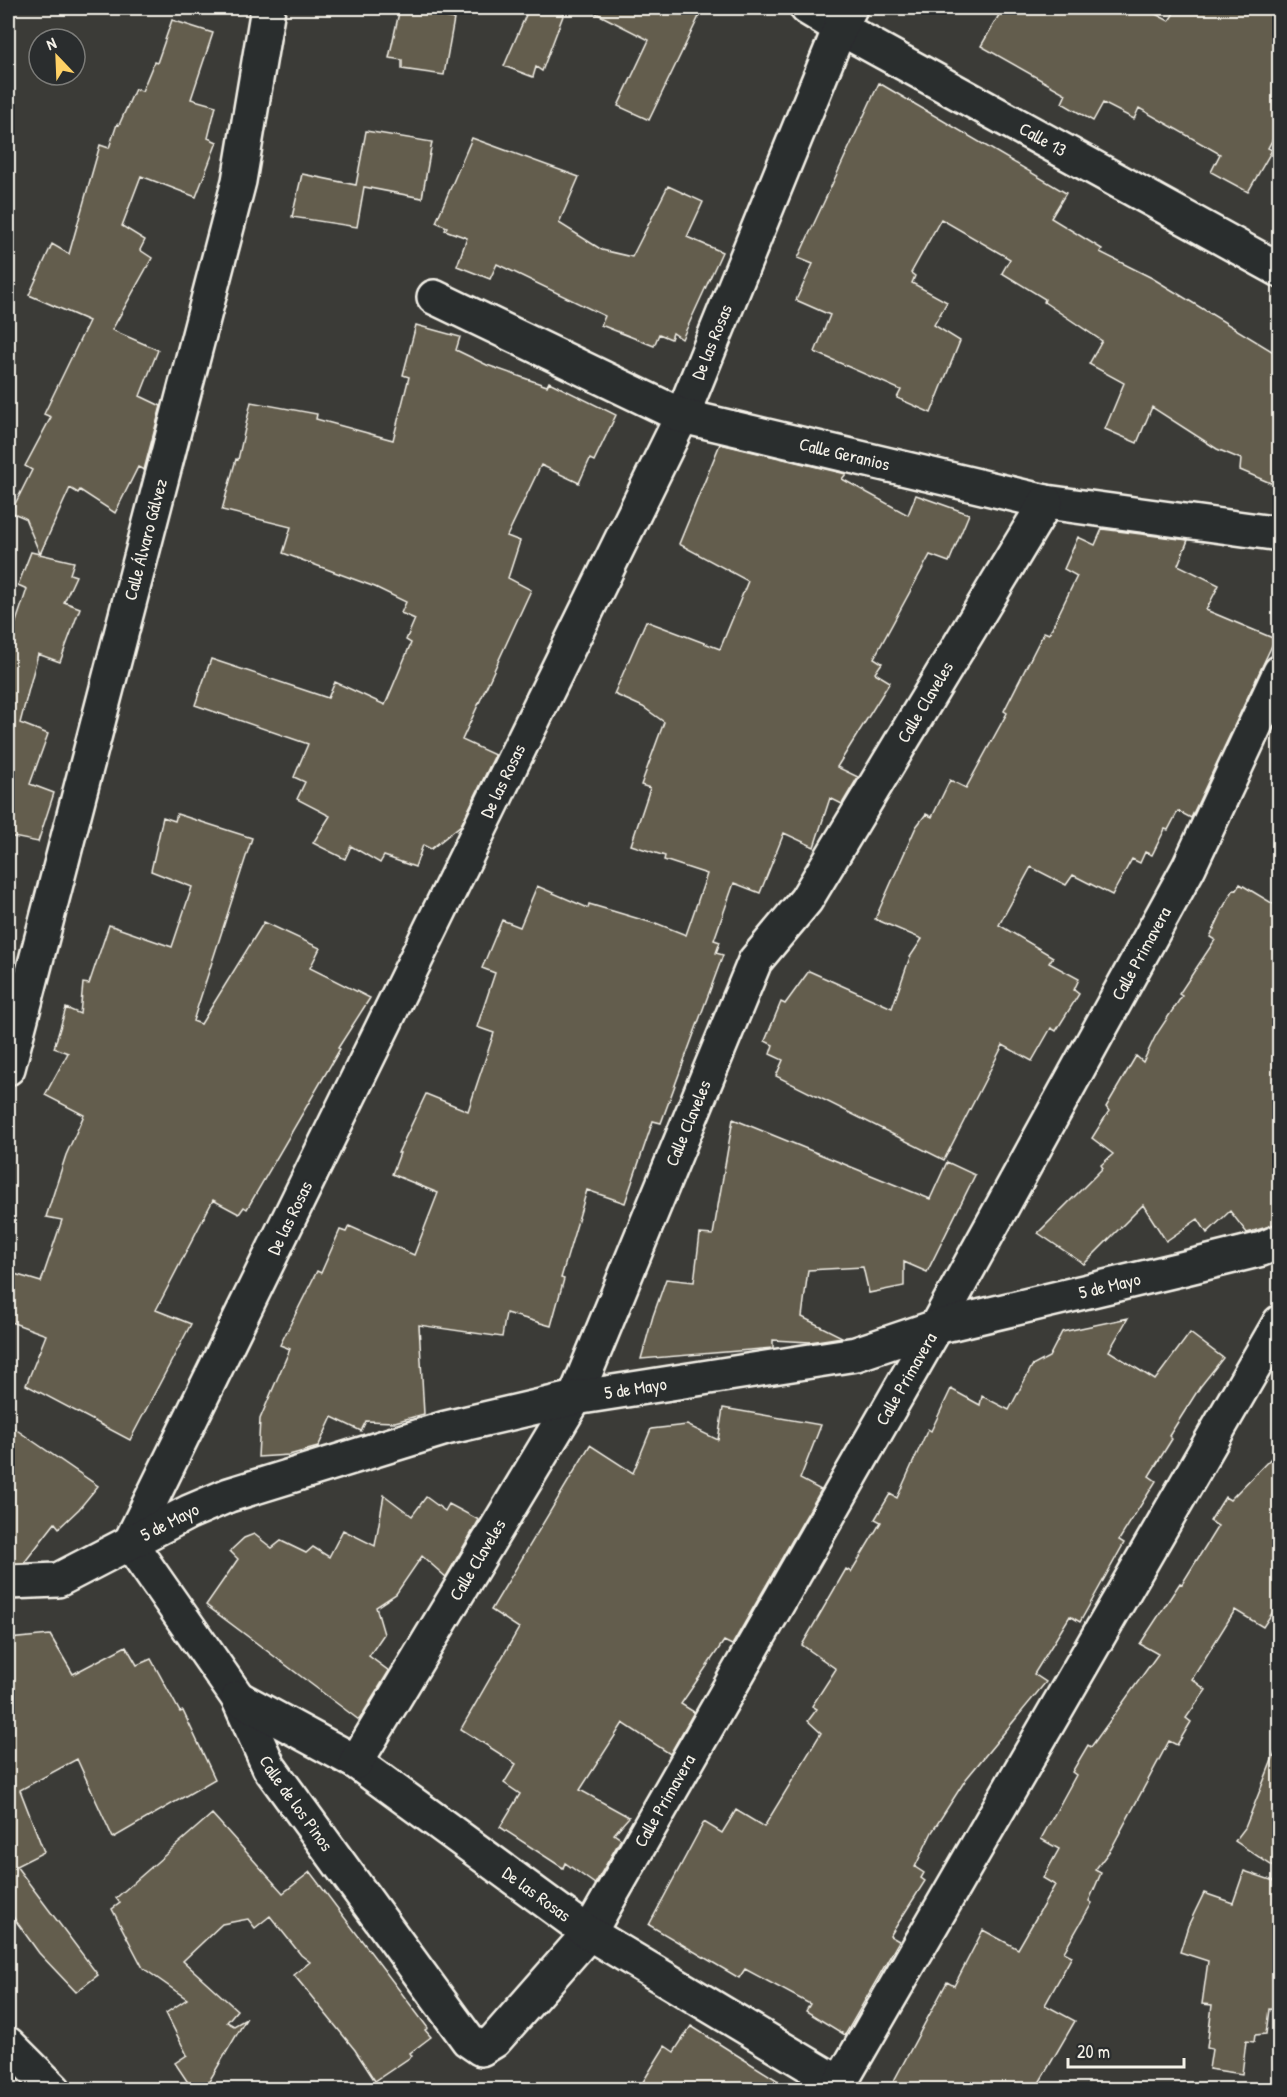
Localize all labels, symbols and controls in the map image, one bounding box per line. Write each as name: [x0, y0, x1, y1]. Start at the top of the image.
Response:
north arrow: [27, 27, 87, 87]
text: N: [43, 31, 60, 55]
street label: Calle 13: [1015, 116, 1071, 162]
street label: De las Rosas: [685, 300, 738, 383]
street label: Calle Geranios: [797, 431, 892, 477]
street label: Calle Álvaro Gálvez: [117, 476, 173, 603]
street label: Calle Claveles: [891, 656, 959, 747]
street label: De las Rosas: [474, 740, 531, 822]
street label: Calle Primavera: [1105, 902, 1177, 1005]
street label: Calle Claveles: [659, 1076, 717, 1170]
street label: De las Rosas: [261, 1177, 318, 1259]
street label: 5 de Mayo: [1076, 1266, 1143, 1305]
street label: Calle Primavera: [869, 1328, 942, 1430]
street label: 5 de Mayo: [603, 1371, 668, 1405]
street label: 5 de Mayo: [136, 1496, 203, 1547]
street label: Calle Claveles: [443, 1514, 511, 1605]
street label: Calle Primavera: [628, 1749, 701, 1851]
street label: Calle de los Pinos: [254, 1752, 339, 1856]
street label: De las Rosas: [497, 1860, 576, 1928]
scale bar: [1068, 2031, 1184, 2069]
text: 20 m: [1077, 2039, 1110, 2064]

